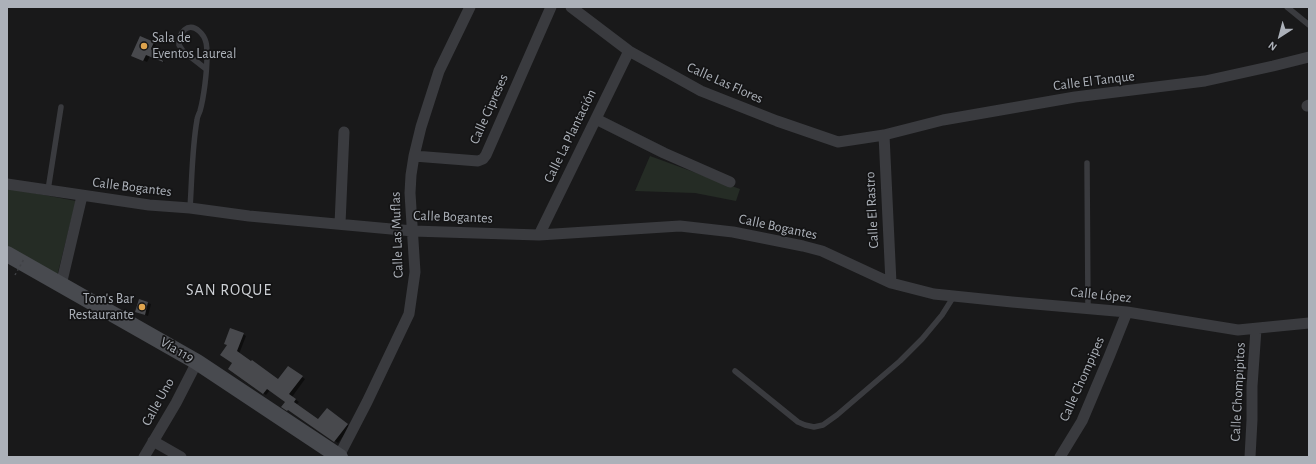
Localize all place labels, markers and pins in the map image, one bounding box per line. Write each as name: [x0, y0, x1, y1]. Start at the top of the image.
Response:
place label: Sala de Eventos Laureal: [152, 30, 237, 62]
marker: Sala de Eventos Laureal: [139, 41, 149, 51]
place label: Tom's Bar Restaurante: [69, 291, 134, 324]
marker: Tom's Bar Restaurante: [137, 302, 147, 312]

